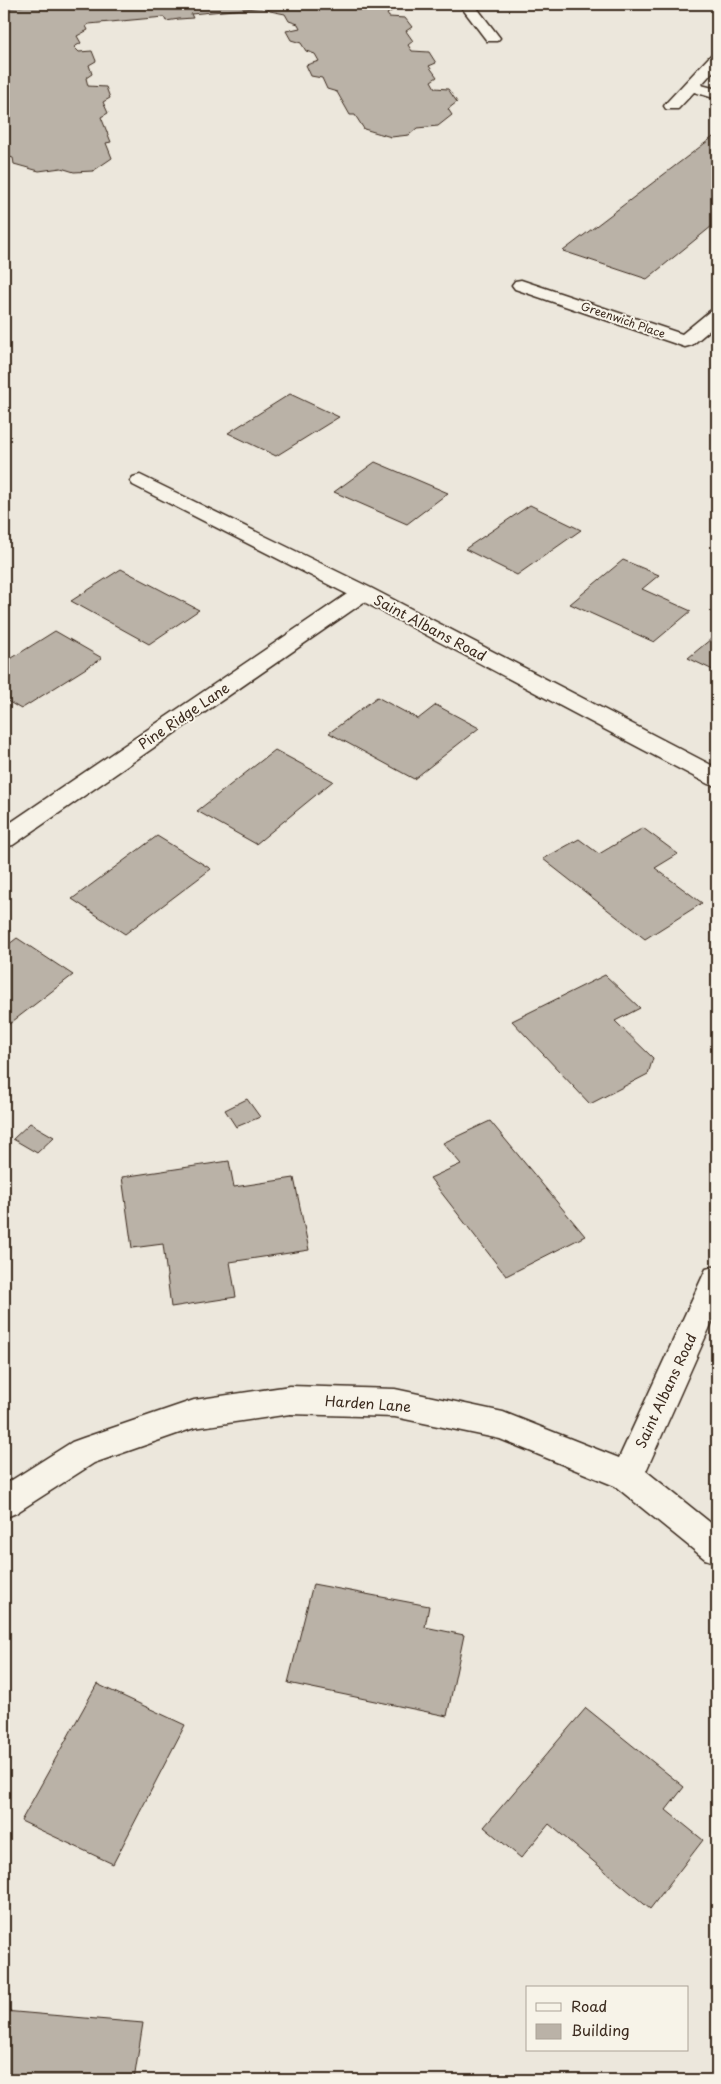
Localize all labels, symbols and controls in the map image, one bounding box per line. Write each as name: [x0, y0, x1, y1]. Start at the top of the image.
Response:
street label: Greenwich Place: [579, 297, 668, 342]
street label: Saint Albans Road: [370, 589, 490, 666]
street label: Pine Ridge Lane: [134, 677, 234, 754]
street label: Saint Albans Road: [630, 1330, 701, 1452]
street label: Harden Lane: [324, 1390, 412, 1417]
legend: [526, 1986, 688, 2052]
text: Road: [571, 1994, 607, 2017]
text: Building: [571, 2018, 630, 2041]

